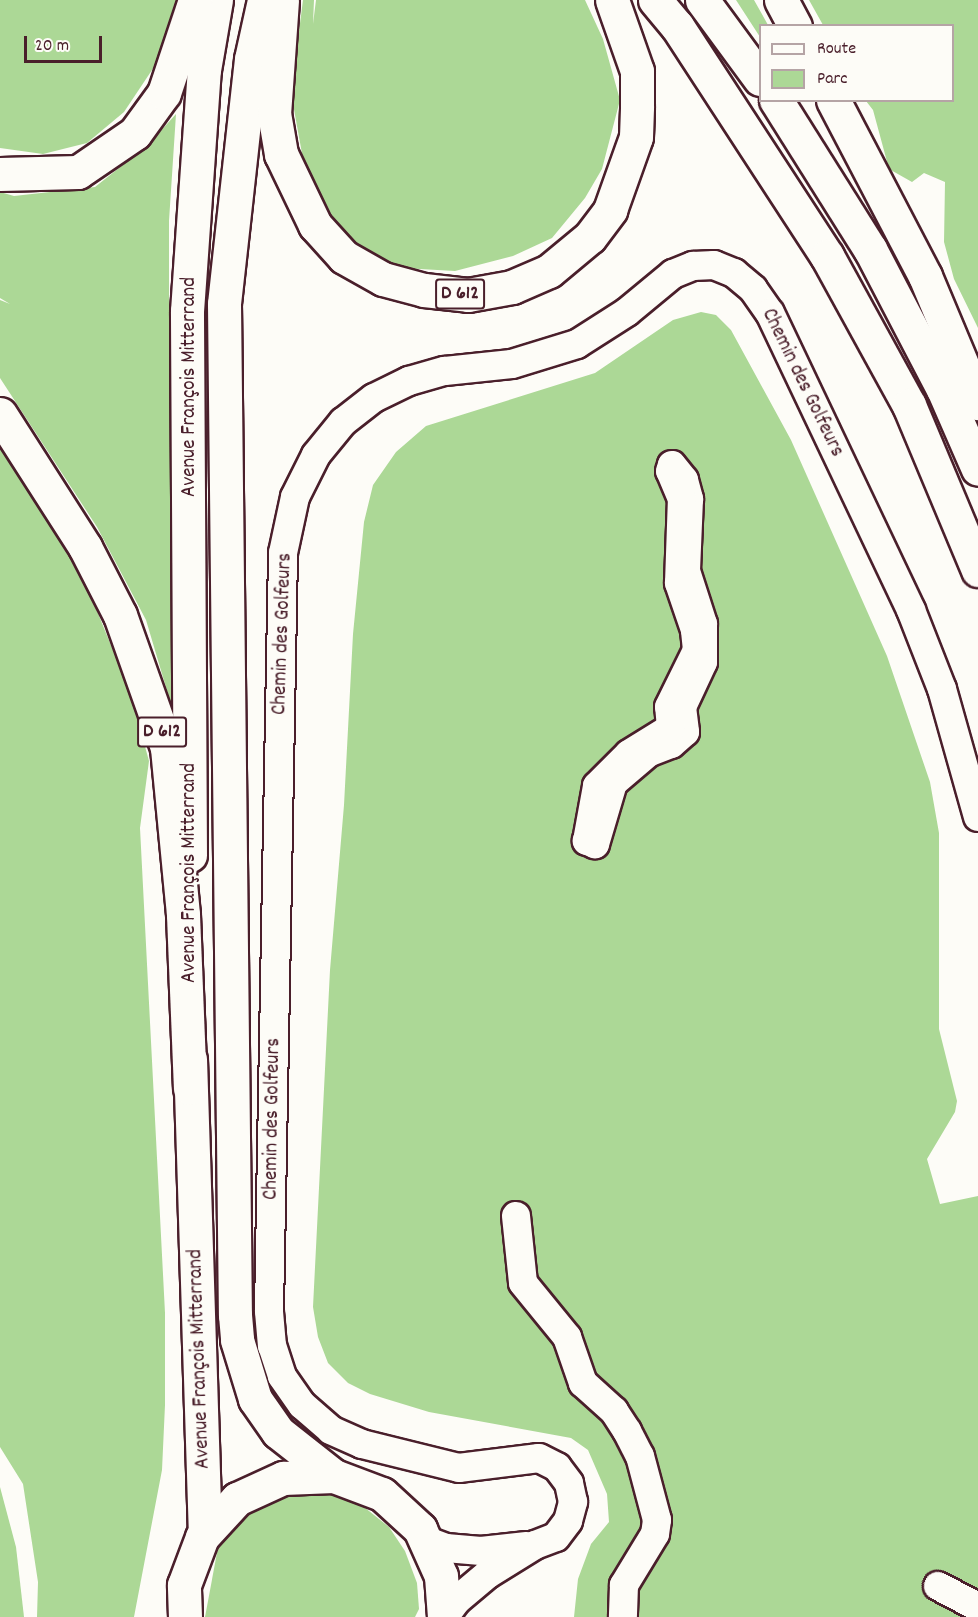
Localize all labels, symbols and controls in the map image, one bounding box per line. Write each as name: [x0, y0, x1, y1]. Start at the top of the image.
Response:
scale bar: [27, 24, 105, 62]
legend: [759, 24, 954, 102]
text: 20 m: [35, 34, 69, 59]
text: Route: [817, 37, 856, 62]
text: Parc: [817, 67, 848, 92]
street label: Avenue François Mitterrand: [177, 277, 203, 497]
road number: D 612: [434, 277, 486, 311]
street label: Chemin des Golfeurs: [755, 305, 849, 461]
street label: Chemin des Golfeurs: [268, 553, 298, 715]
road number: D 612: [136, 715, 188, 749]
street label: Avenue François Mitterrand: [177, 763, 203, 983]
street label: Chemin des Golfeurs: [259, 1038, 287, 1200]
street label: Avenue François Mitterrand: [184, 1249, 216, 1469]

